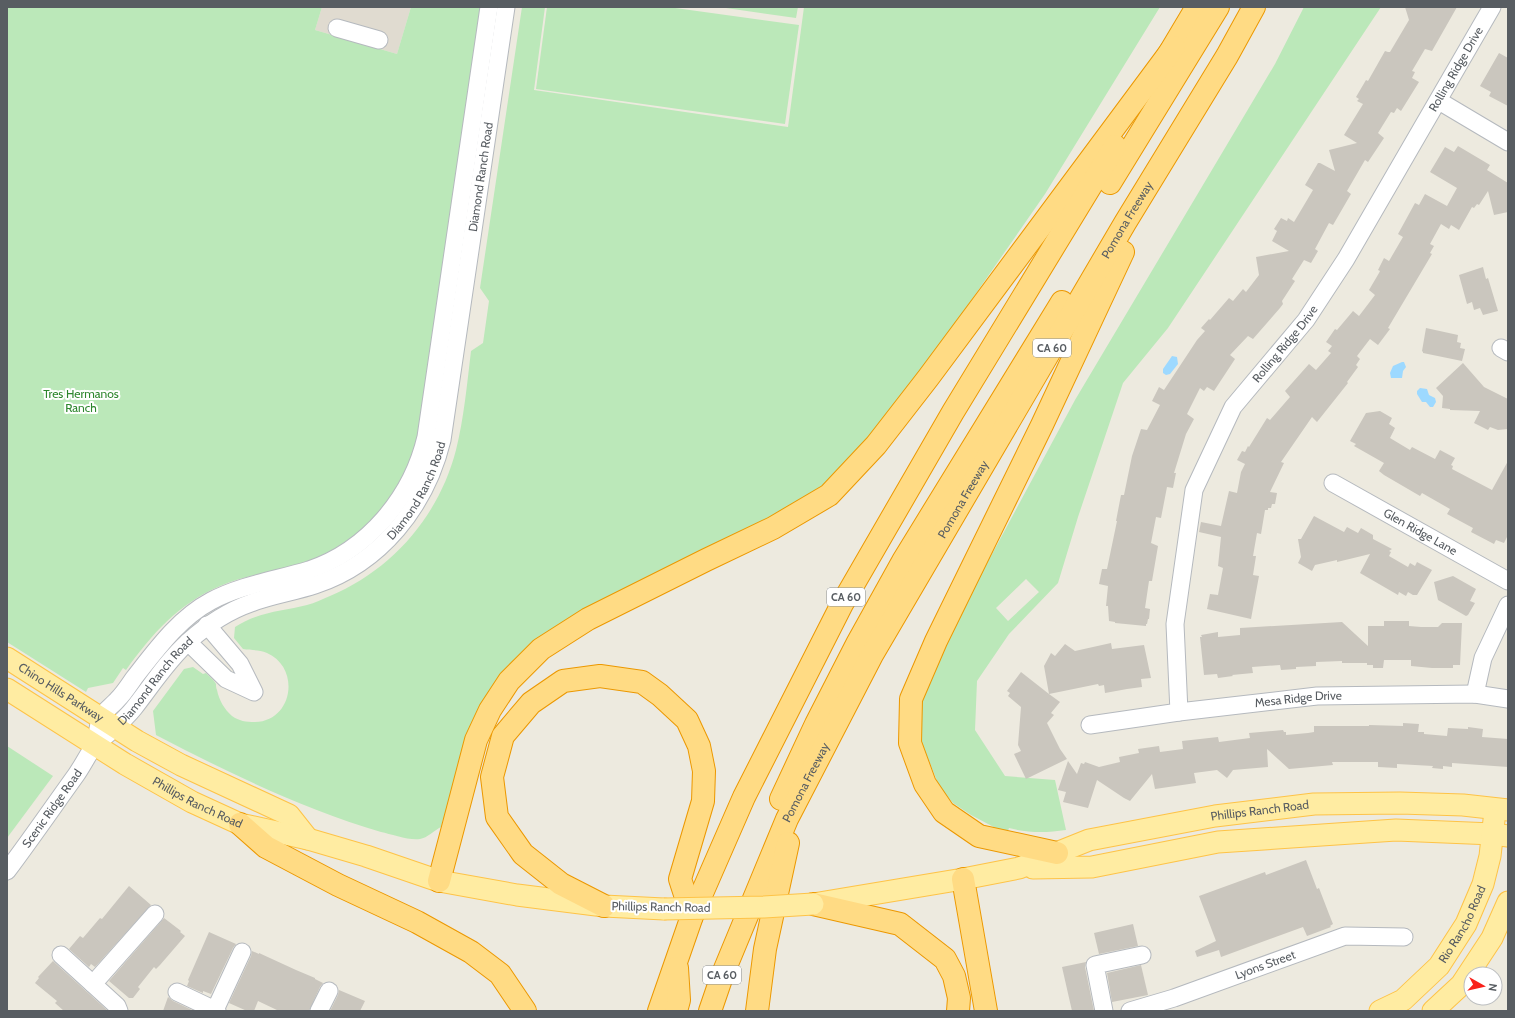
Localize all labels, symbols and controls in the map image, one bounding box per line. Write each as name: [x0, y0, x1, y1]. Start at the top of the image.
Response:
street label: Rolling Ridge Drive: [1425, 24, 1486, 114]
street label: Diamond Ranch Road: [465, 121, 496, 233]
street label: Pomona Freeway: [1098, 178, 1156, 261]
street label: Rolling Ridge Drive: [1249, 302, 1321, 385]
road number: CA 60: [1033, 339, 1071, 357]
park label: Tres Hermanos Ranch: [43, 386, 119, 415]
street label: Diamond Ranch Road: [383, 440, 448, 543]
street label: Pomona Freeway: [934, 458, 991, 541]
street label: Glen Ridge Lane: [1381, 505, 1460, 558]
road number: CA 60: [827, 588, 865, 606]
street label: Diamond Ranch Road: [114, 633, 196, 728]
street label: Chino Hills Parkway: [16, 659, 107, 725]
street label: Mesa Ridge Drive: [1254, 688, 1342, 710]
street label: Pomona Freeway: [779, 740, 832, 825]
street label: Scenic Ridge Road: [19, 766, 85, 851]
street label: Phillips Ranch Road: [150, 773, 245, 831]
street label: Phillips Ranch Road: [1209, 797, 1310, 824]
street label: Rio Rancho Road: [1435, 883, 1489, 966]
street label: Phillips Ranch Road: [612, 898, 711, 915]
street label: Lyons Street: [1233, 947, 1297, 982]
road number: CA 60: [703, 966, 741, 984]
north arrow: [1463, 966, 1503, 1006]
text: N: [1485, 983, 1500, 992]

